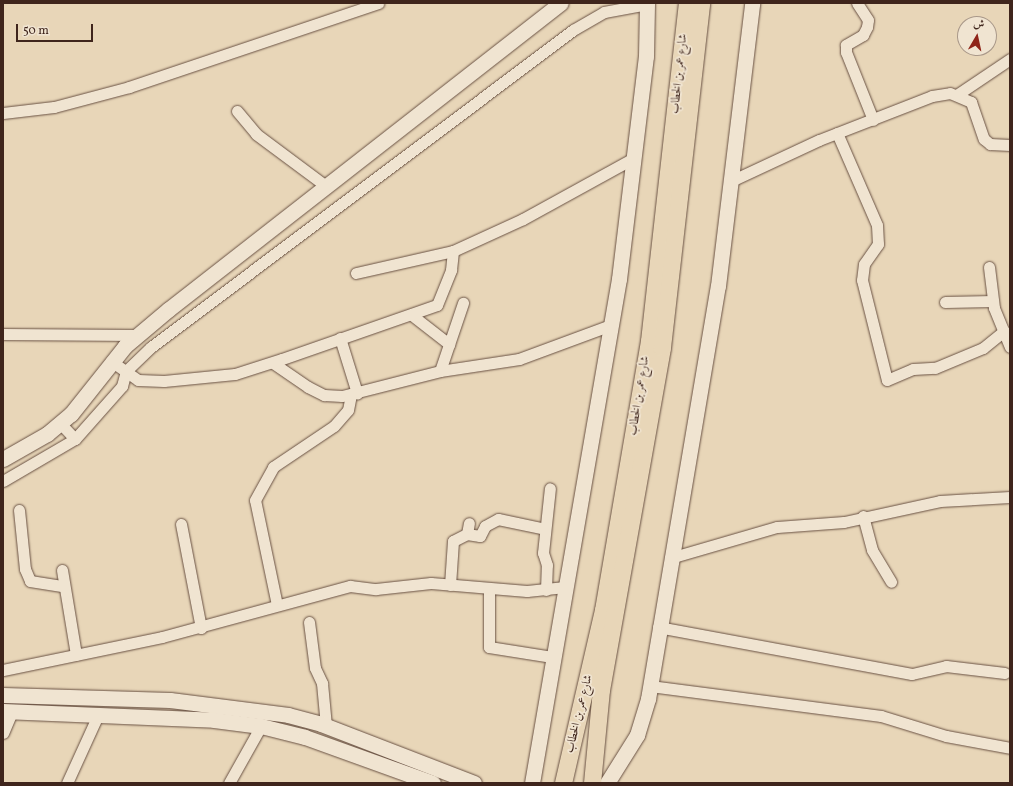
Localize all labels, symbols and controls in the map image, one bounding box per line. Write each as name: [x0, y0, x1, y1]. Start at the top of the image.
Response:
scale bar: [18, 16, 95, 42]
north arrow: [957, 16, 997, 56]
text: ش: [972, 16, 985, 33]
text: 50 m: [23, 23, 49, 39]
street label: شارع عمر بن الخطاب: [669, 33, 691, 115]
street label: شارع عمر بن الخطاب: [627, 355, 653, 437]
street label: شارع عمر بن الخطاب: [563, 673, 597, 755]

